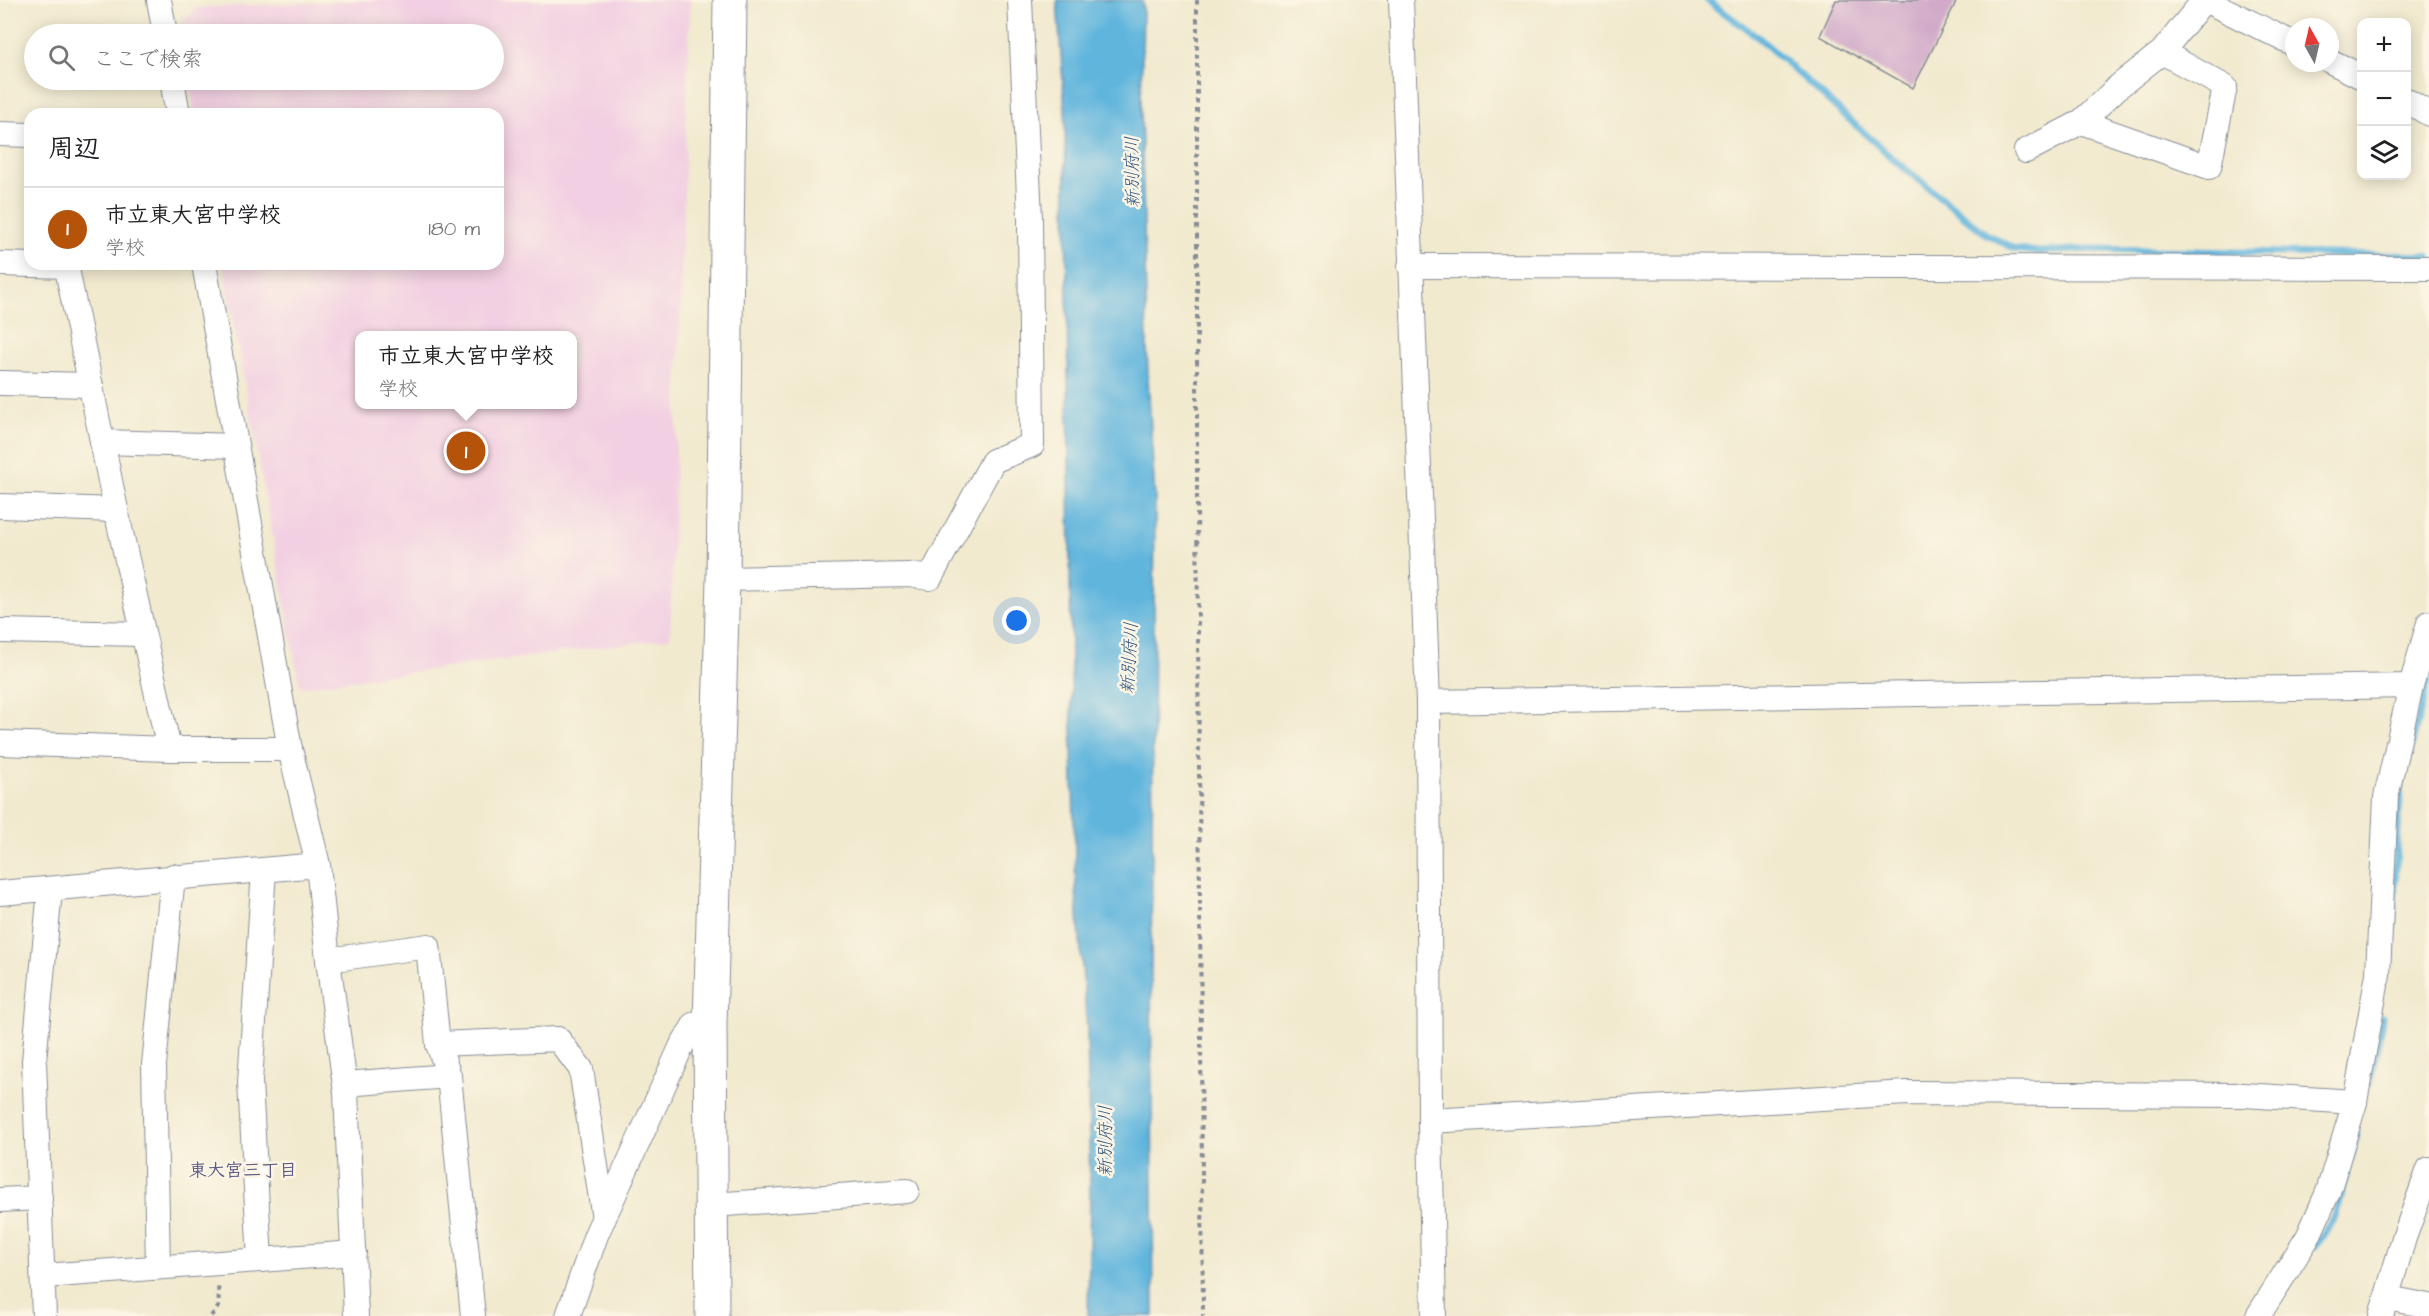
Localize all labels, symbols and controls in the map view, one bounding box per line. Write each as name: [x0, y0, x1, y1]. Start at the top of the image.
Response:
north arrow: [2285, 18, 2339, 72]
map controls: [2357, 18, 2411, 180]
button: +: [2357, 18, 2411, 72]
search box: [24, 24, 504, 90]
icon: search: [45, 41, 78, 74]
text: ここで検索: [93, 44, 203, 75]
button: −: [2357, 72, 2411, 126]
button: layers: [2357, 126, 2411, 180]
text: 周辺: [48, 131, 100, 167]
water label: 新別府川: [1119, 136, 1146, 208]
text: 市立東大宮中学校: [105, 200, 281, 231]
text: 1: [66, 215, 69, 243]
text: 180 m: [428, 215, 480, 243]
text: 学校: [105, 234, 145, 262]
popup: [355, 331, 577, 409]
text: 市立東大宮中学校: [378, 341, 554, 372]
text: 学校: [378, 375, 418, 403]
pin: 1: [446, 428, 486, 474]
your location: [1002, 606, 1031, 635]
water label: 新別府川: [1115, 621, 1144, 695]
water label: 新別府川: [1093, 1105, 1118, 1177]
district label: 東大宮三丁目: [189, 1158, 297, 1183]

